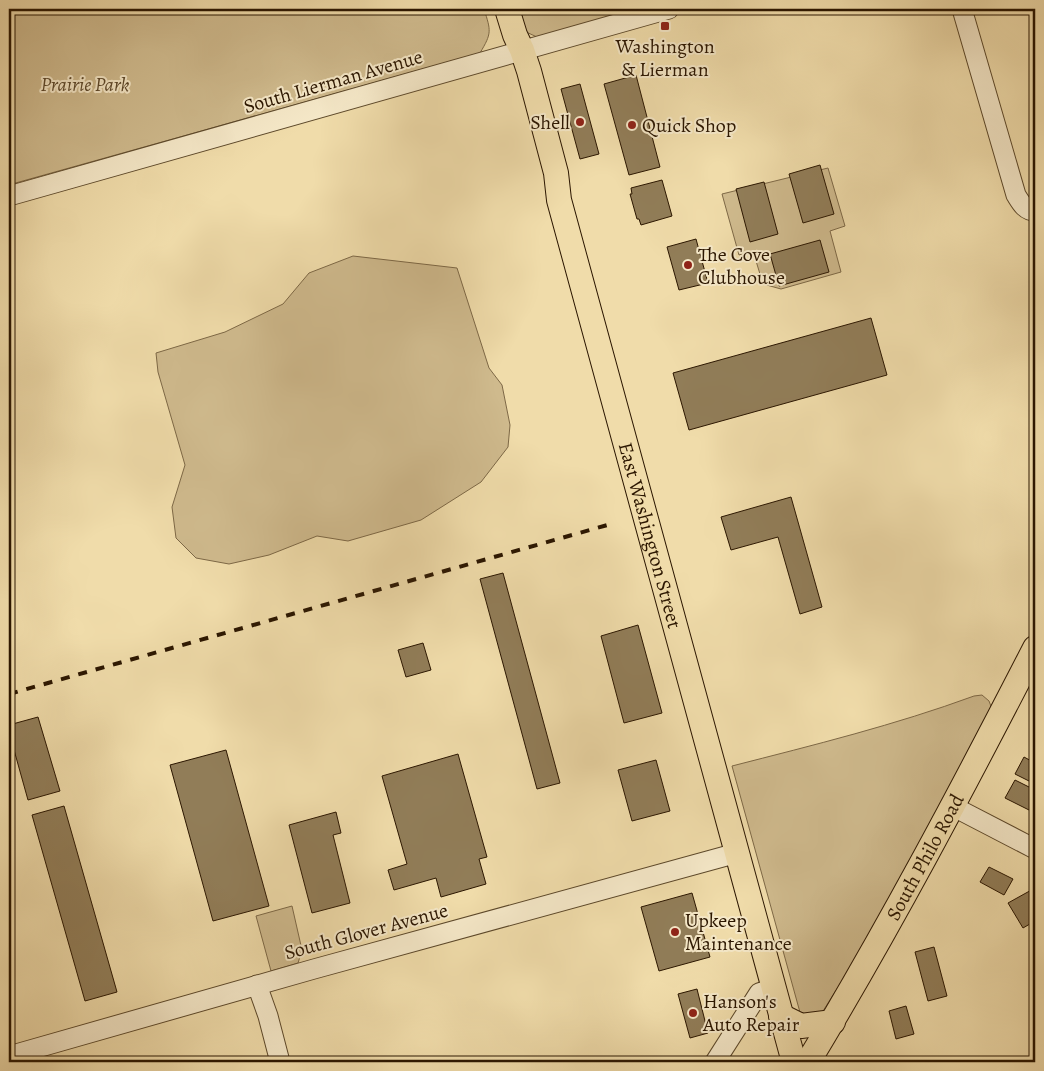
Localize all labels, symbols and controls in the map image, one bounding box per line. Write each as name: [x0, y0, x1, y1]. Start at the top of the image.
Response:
marker: Washington & Lierman: [659, 20, 671, 32]
place label: Washington & Lierman: [614, 33, 715, 83]
street label: South Lierman Avenue: [240, 43, 426, 120]
park label: Prairie Park: [40, 71, 130, 98]
place label: Shell: [530, 109, 570, 136]
place label: Quick Shop: [642, 112, 736, 139]
marker: Shell: [574, 116, 586, 128]
marker: Quick Shop: [626, 119, 638, 131]
place label: The Cove Clubhouse: [698, 241, 785, 291]
marker: The Cove Clubhouse: [682, 259, 694, 271]
street label: East Washington Street: [612, 439, 688, 632]
street label: South Philo Road: [880, 789, 971, 925]
street label: South Glover Avenue: [281, 897, 451, 966]
place label: Upkeep Maintenance: [685, 907, 792, 957]
marker: Upkeep Maintenance: [669, 926, 681, 938]
place label: Hanson's Auto Repair: [702, 988, 800, 1038]
marker: Hanson's Auto Repair: [687, 1007, 699, 1019]

